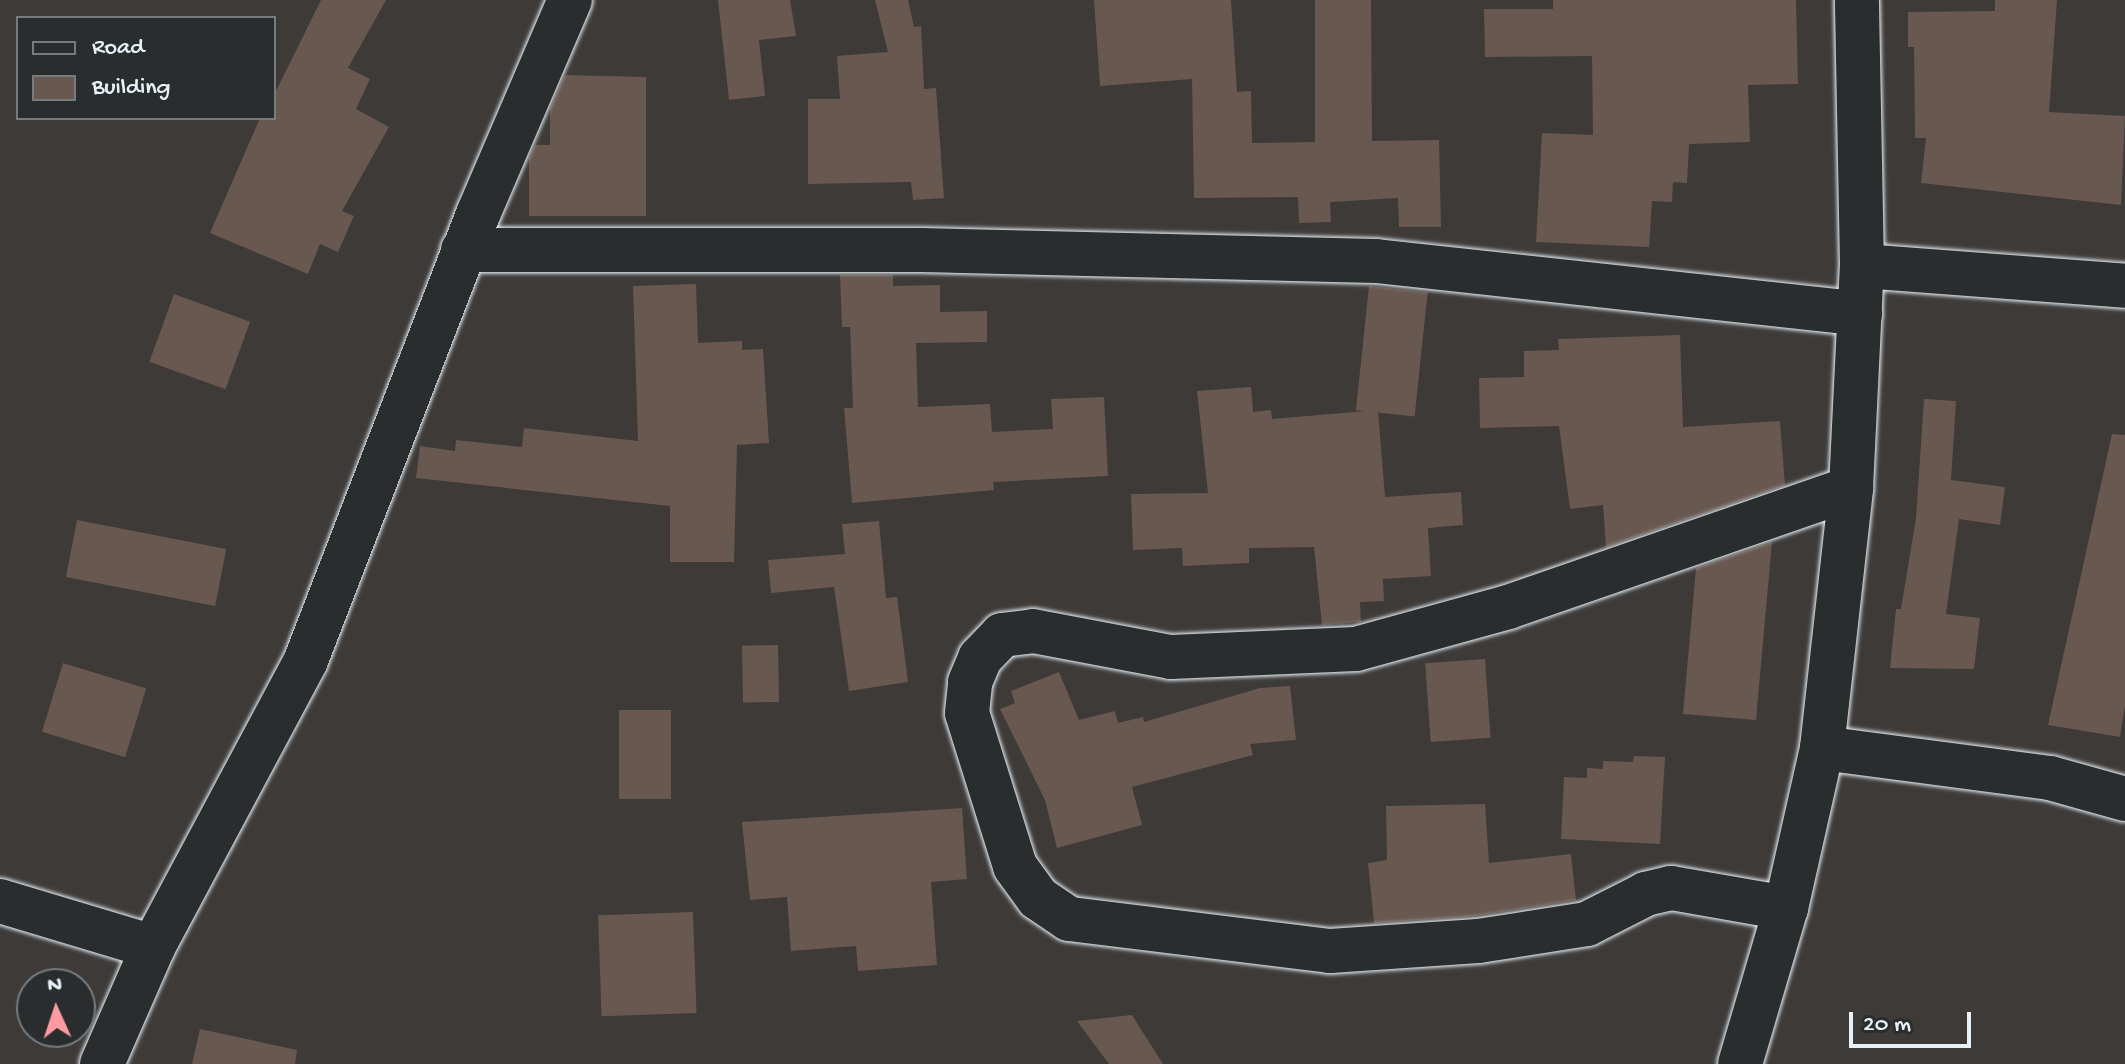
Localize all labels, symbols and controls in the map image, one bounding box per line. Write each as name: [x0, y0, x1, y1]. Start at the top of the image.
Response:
legend: [16, 16, 276, 120]
text: Road: [92, 34, 144, 63]
text: Building: [92, 74, 170, 103]
north arrow: [16, 968, 96, 1048]
text: N: [47, 973, 63, 999]
scale bar: [1853, 996, 1975, 1046]
text: 20 m: [1863, 1011, 1911, 1040]

